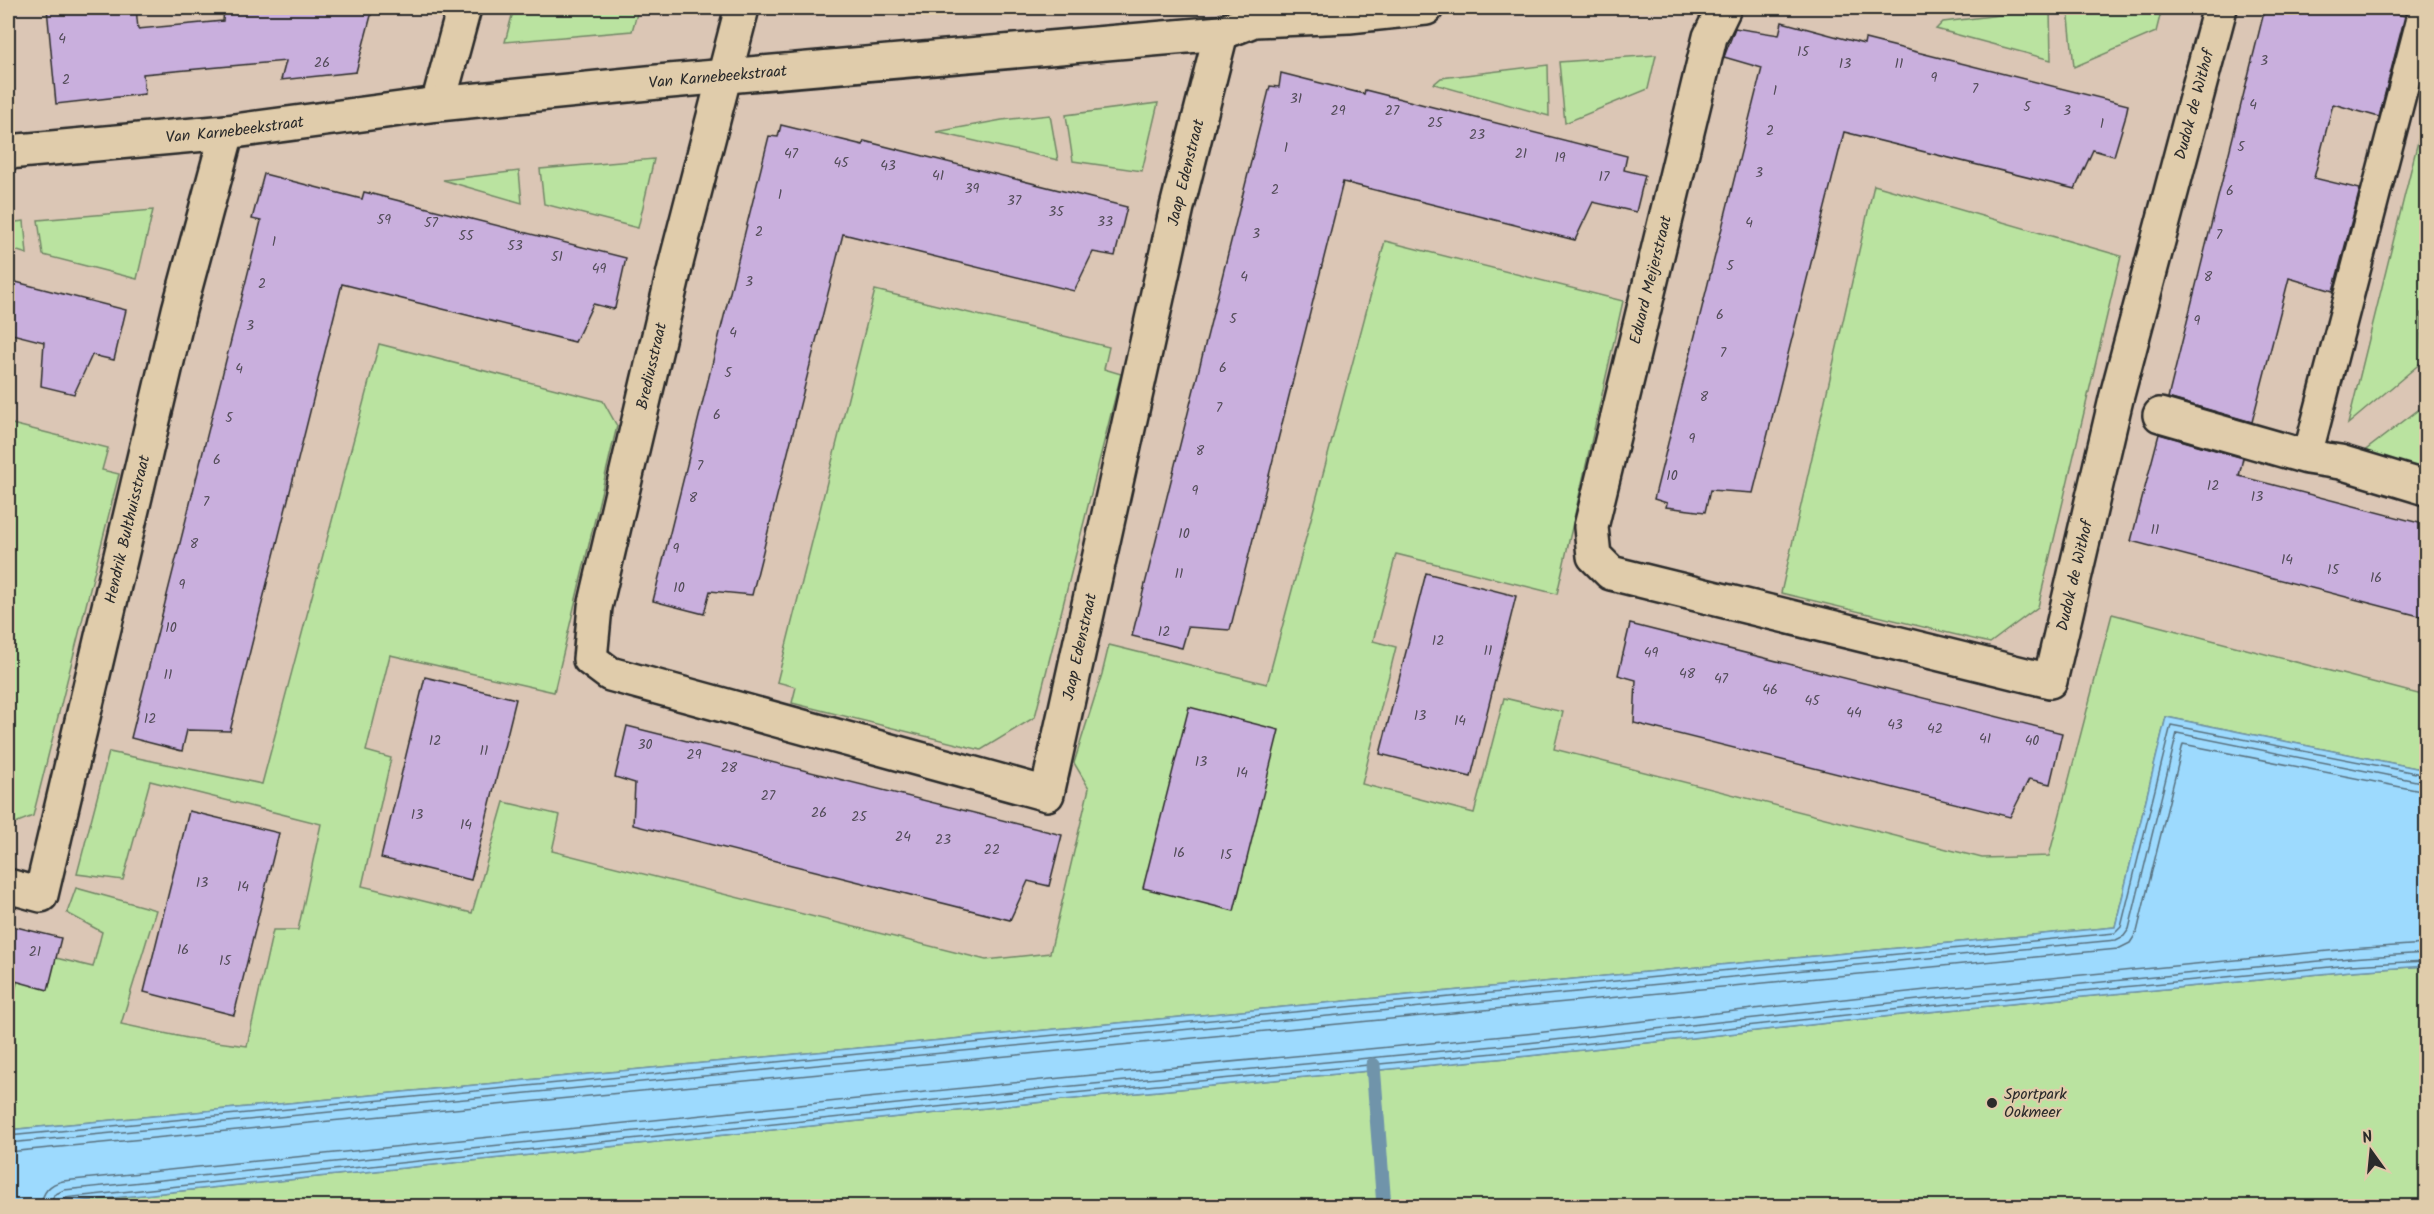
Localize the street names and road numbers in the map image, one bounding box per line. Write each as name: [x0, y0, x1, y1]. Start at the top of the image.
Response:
street label: Dudok de Withof: [2168, 45, 2221, 163]
street label: Van Karnebeekstraat: [647, 58, 789, 95]
street label: Van Karnebeekstraat: [165, 109, 306, 150]
street label: Jaap Edenstraat: [1161, 116, 1211, 228]
street label: Eduard Meijerstraat: [1623, 212, 1679, 347]
street label: Brediusstraat: [630, 319, 674, 412]
street label: Hendrik Bulthuisstraat: [98, 452, 157, 606]
street label: Dudok de Withof: [2050, 516, 2100, 634]
street label: Jaap Edenstraat: [1056, 590, 1104, 703]

